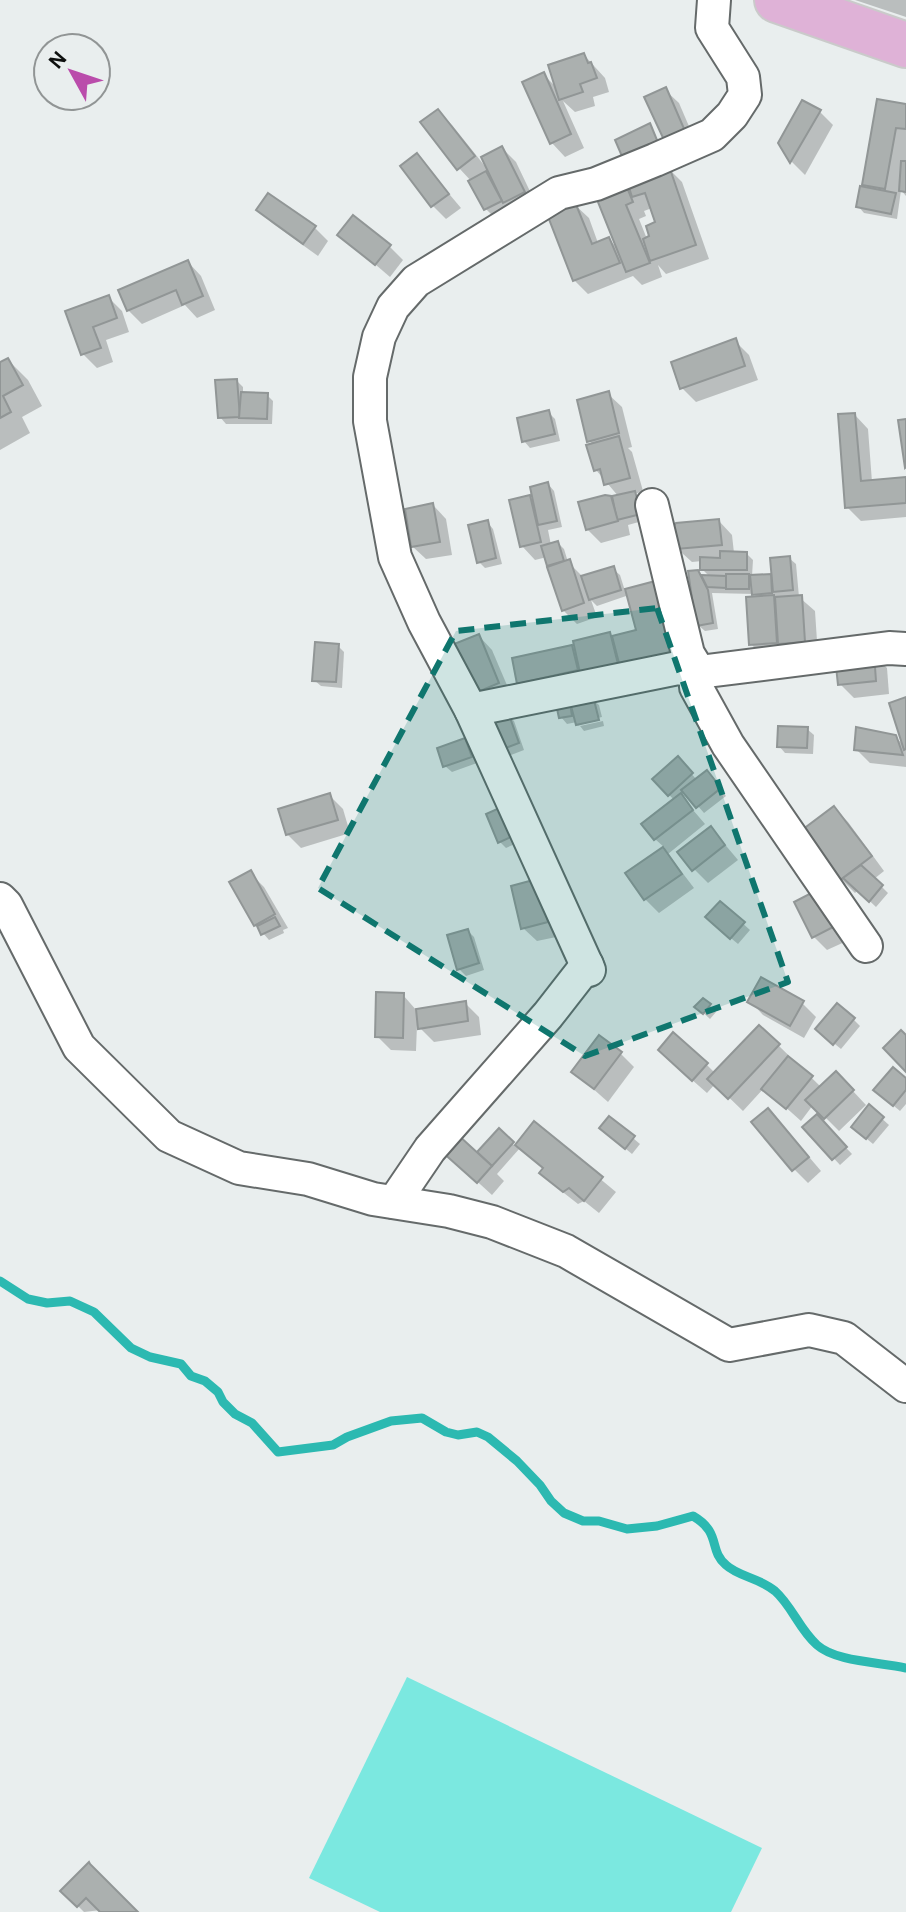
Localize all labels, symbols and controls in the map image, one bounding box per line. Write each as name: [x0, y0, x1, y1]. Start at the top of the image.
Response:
north arrow: [32, 32, 112, 112]
text: N: [44, 47, 71, 73]

